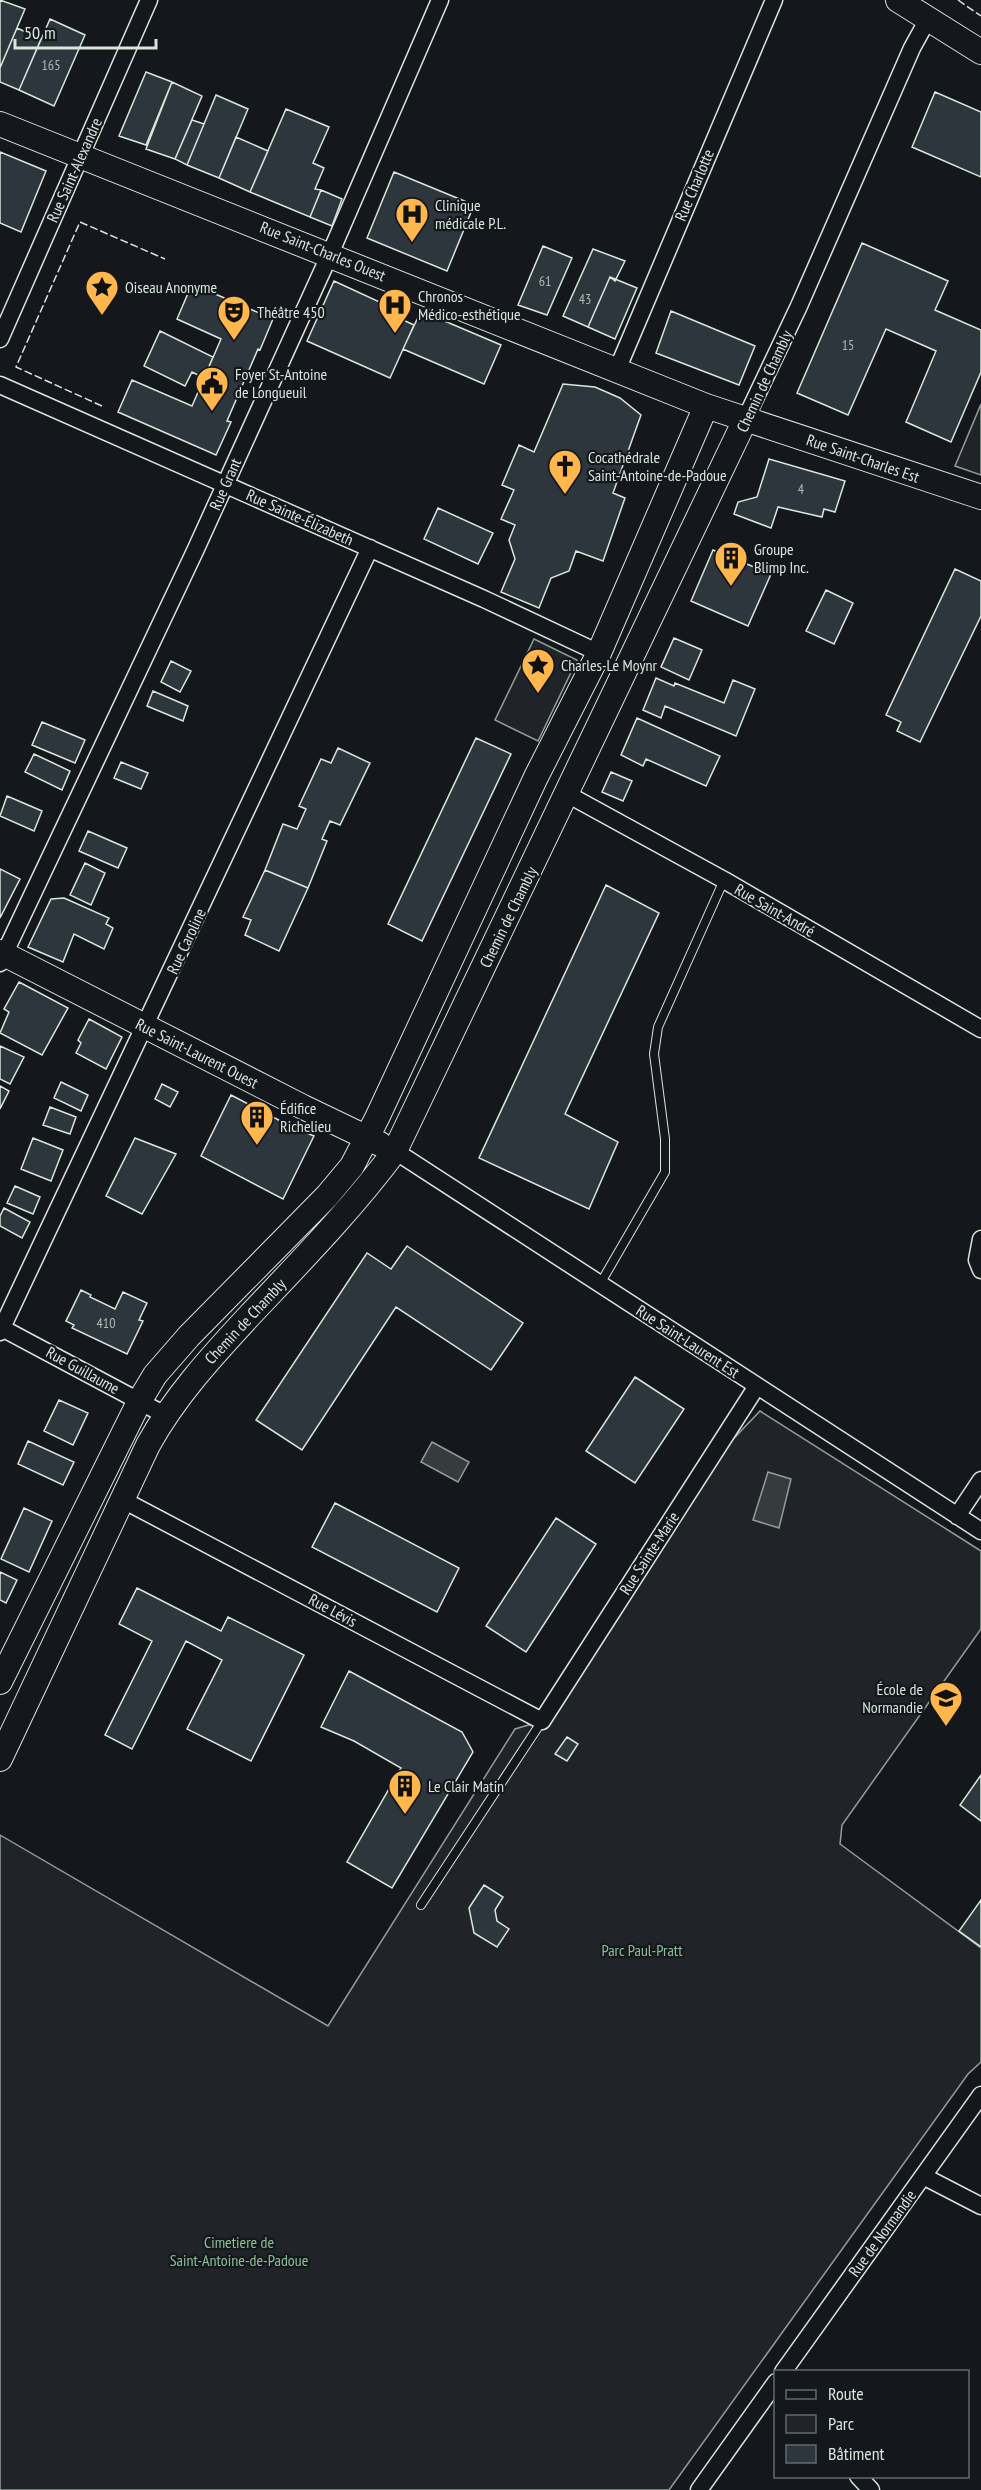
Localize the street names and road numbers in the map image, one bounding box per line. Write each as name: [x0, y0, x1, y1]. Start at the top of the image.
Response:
street label: Rue Saint-Alexandre: [42, 115, 106, 225]
street label: Rue Charlotte: [670, 146, 718, 224]
street label: Rue Saint-Charles Ouest: [257, 217, 389, 285]
street label: Chemin de Chambly: [732, 327, 796, 435]
street label: Rue Saint-Charles Est: [804, 429, 923, 487]
street label: Rue Grant: [205, 454, 246, 513]
street label: Rue Sainte-Élizabeth: [243, 484, 357, 550]
street label: Chemin de Chambly: [475, 863, 541, 971]
street label: Rue Saint-André: [731, 879, 819, 941]
street label: Rue Caroline: [162, 905, 210, 977]
street label: Rue Saint-Laurent Ouest: [132, 1013, 262, 1093]
street label: Chemin de Chambly: [200, 1274, 290, 1368]
street label: Rue Saint-Laurent Est: [633, 1300, 744, 1382]
street label: Rue Guillaume: [43, 1342, 123, 1398]
street label: Rue Sainte-Marie: [615, 1508, 683, 1598]
street label: Rue Lévis: [305, 1589, 361, 1631]
street label: Rue de Normandie: [844, 2186, 920, 2280]

